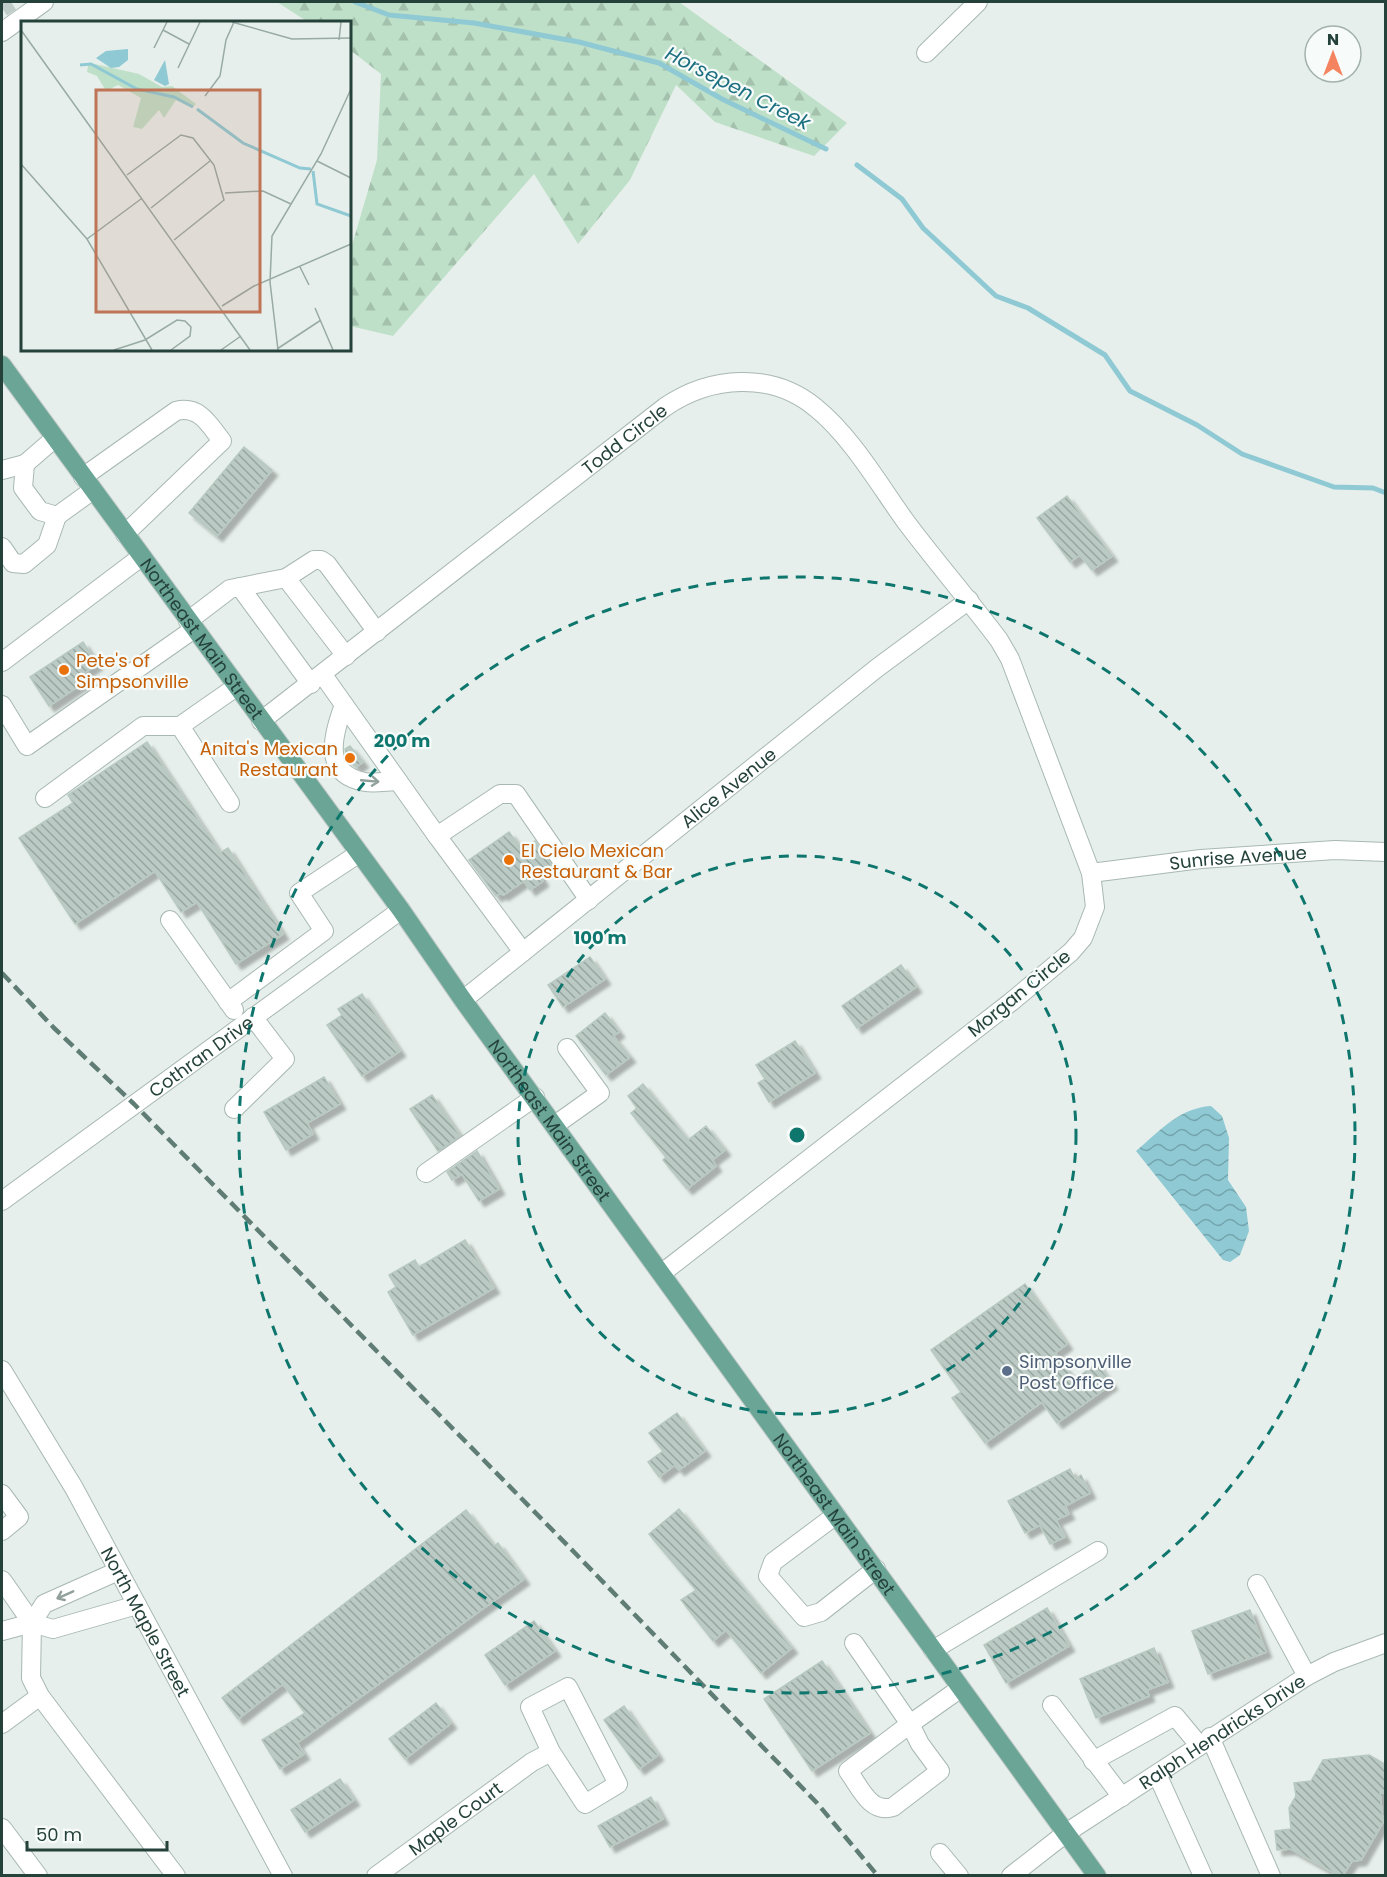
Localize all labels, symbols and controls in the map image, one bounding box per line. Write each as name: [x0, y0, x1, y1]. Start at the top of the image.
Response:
inset map: [21, 21, 351, 351]
north arrow: [1303, 24, 1363, 84]
text: N: [1327, 28, 1339, 51]
water label: Horsepen Creek: [661, 39, 817, 137]
street label: Todd Circle: [576, 398, 672, 480]
street label: Northeast Main Street: [135, 553, 270, 724]
place label: Pete's of Simpsonville: [76, 648, 189, 694]
marker: Pete's of Simpsonville: [57, 663, 71, 677]
text: 200 m: [374, 728, 430, 753]
place label: Anita's Mexican Restaurant: [200, 736, 338, 782]
street label: Alice Avenue: [675, 741, 781, 833]
marker: Anita's Mexican Restaurant: [343, 751, 357, 765]
one-way arrow: [360, 775, 380, 786]
place label: El Cielo Mexican Restaurant & Bar: [521, 838, 673, 884]
street label: Sunrise Avenue: [1168, 839, 1308, 875]
marker: El Cielo Mexican Restaurant & Bar: [502, 853, 516, 867]
text: 100 m: [573, 925, 627, 950]
street label: Morgan Circle: [962, 944, 1076, 1042]
street label: Cothran Drive: [143, 1009, 258, 1103]
street label: Northeast Main Street: [483, 1034, 617, 1206]
centre of rings: [787, 1125, 807, 1145]
place label: Simpsonville Post Office: [1019, 1349, 1132, 1395]
marker: Simpsonville Post Office: [1000, 1364, 1014, 1378]
street label: Northeast Main Street: [768, 1428, 902, 1600]
street label: North Maple Street: [95, 1542, 197, 1701]
one-way arrow: [56, 1590, 75, 1601]
street label: Ralph Hendricks Drive: [1134, 1668, 1310, 1795]
street label: Maple Court: [403, 1775, 507, 1861]
scale bar: [27, 1814, 166, 1852]
text: 50 m: [36, 1822, 82, 1847]

